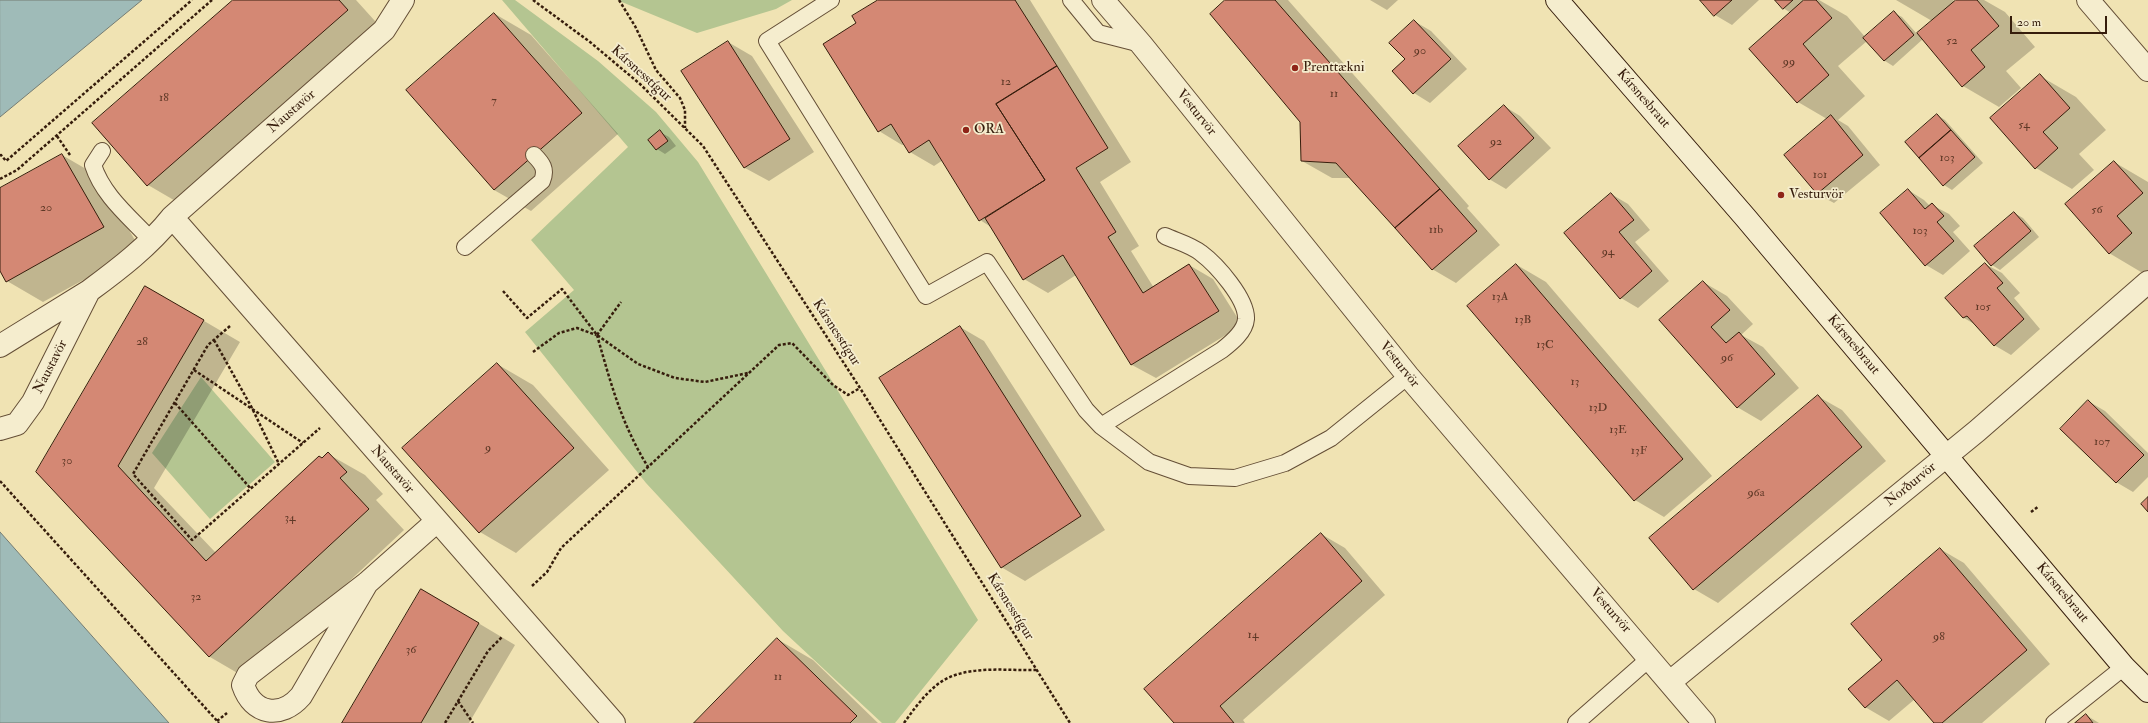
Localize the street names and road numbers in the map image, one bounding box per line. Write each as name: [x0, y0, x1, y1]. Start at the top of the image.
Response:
street label: Kársnesstígur: [607, 42, 675, 106]
street label: Kársnesbraut: [1613, 66, 1673, 132]
street label: Naustavör: [265, 87, 319, 137]
street label: Vesturvör: [1172, 87, 1220, 139]
street label: Kársnesstígur: [808, 297, 864, 369]
street label: Kársnesbraut: [1823, 312, 1883, 378]
street label: Naustavör: [30, 337, 72, 397]
street label: Vesturvör: [1375, 339, 1423, 391]
street label: Naustavör: [367, 443, 417, 497]
street label: Norðurvör: [1882, 459, 1940, 511]
street label: Kársnesbraut: [2032, 560, 2092, 626]
street label: Kársnesstígur: [983, 570, 1037, 644]
street label: Vesturvör: [1586, 585, 1634, 637]

